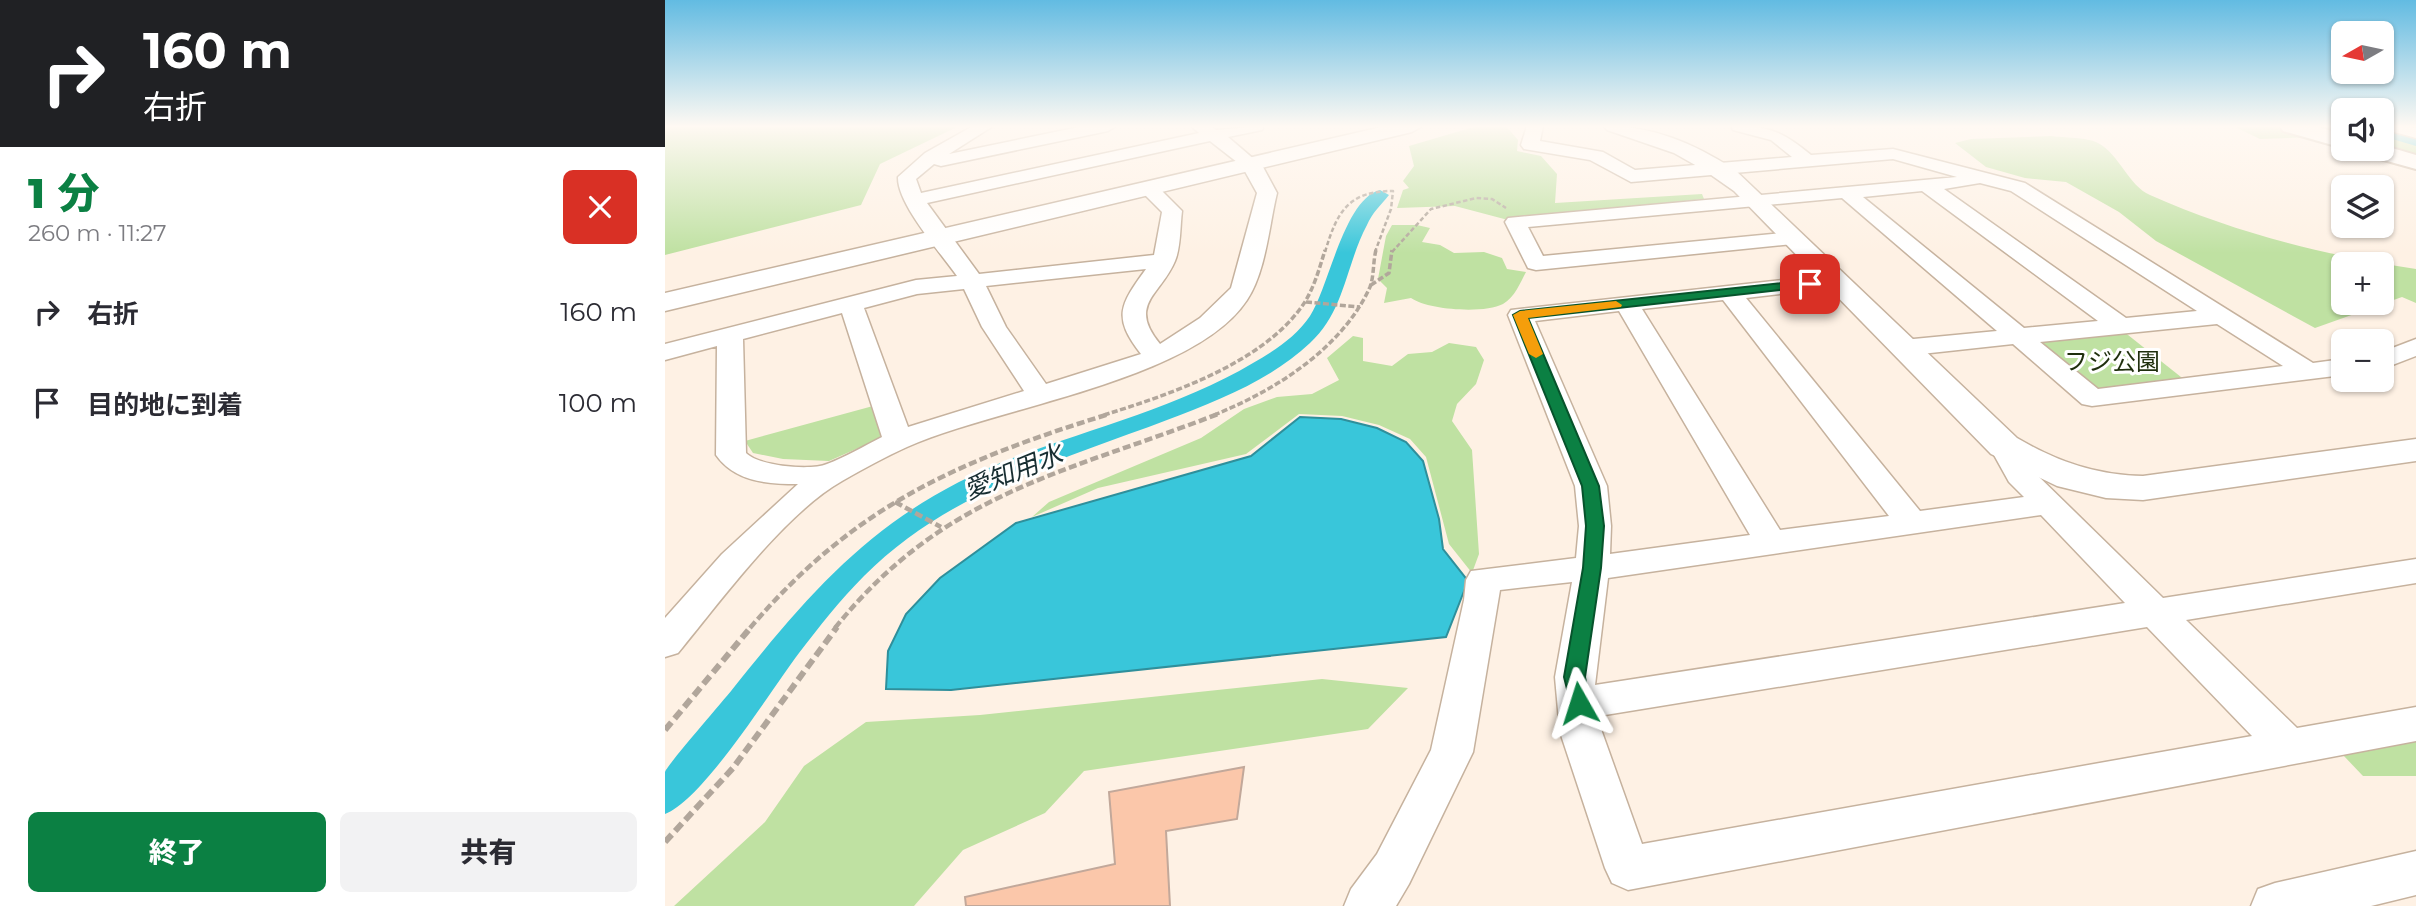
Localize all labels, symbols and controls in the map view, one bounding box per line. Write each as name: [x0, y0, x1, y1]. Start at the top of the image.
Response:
text: 160 m: [143, 21, 292, 80]
north arrow: [2331, 21, 2394, 84]
map controls: [2331, 21, 2394, 392]
icon: right: [28, 28, 119, 119]
text: 右折: [143, 87, 207, 126]
button: sound: [2331, 98, 2394, 161]
text: 1 分: [28, 167, 99, 219]
button: close: [563, 170, 637, 244]
button: layers: [2331, 175, 2394, 238]
text: 260 m · 11:27: [28, 219, 167, 247]
button: +: [2331, 252, 2394, 315]
pin: [1780, 254, 1840, 314]
icon: arrive: [1791, 265, 1829, 303]
icon: right: [28, 293, 66, 331]
text: 160 m: [560, 296, 637, 328]
text: 右折: [87, 298, 139, 330]
button: −: [2331, 329, 2394, 392]
park label: フジ公園: [2064, 347, 2160, 376]
icon: arrive: [28, 384, 66, 422]
text: 100 m: [559, 387, 637, 419]
text: 目的地に到着: [87, 389, 243, 421]
water label: 愛知用水: [959, 437, 1070, 506]
position arrow: [1542, 666, 1616, 740]
button: 終了: [28, 812, 326, 892]
button: 共有: [340, 812, 637, 892]

